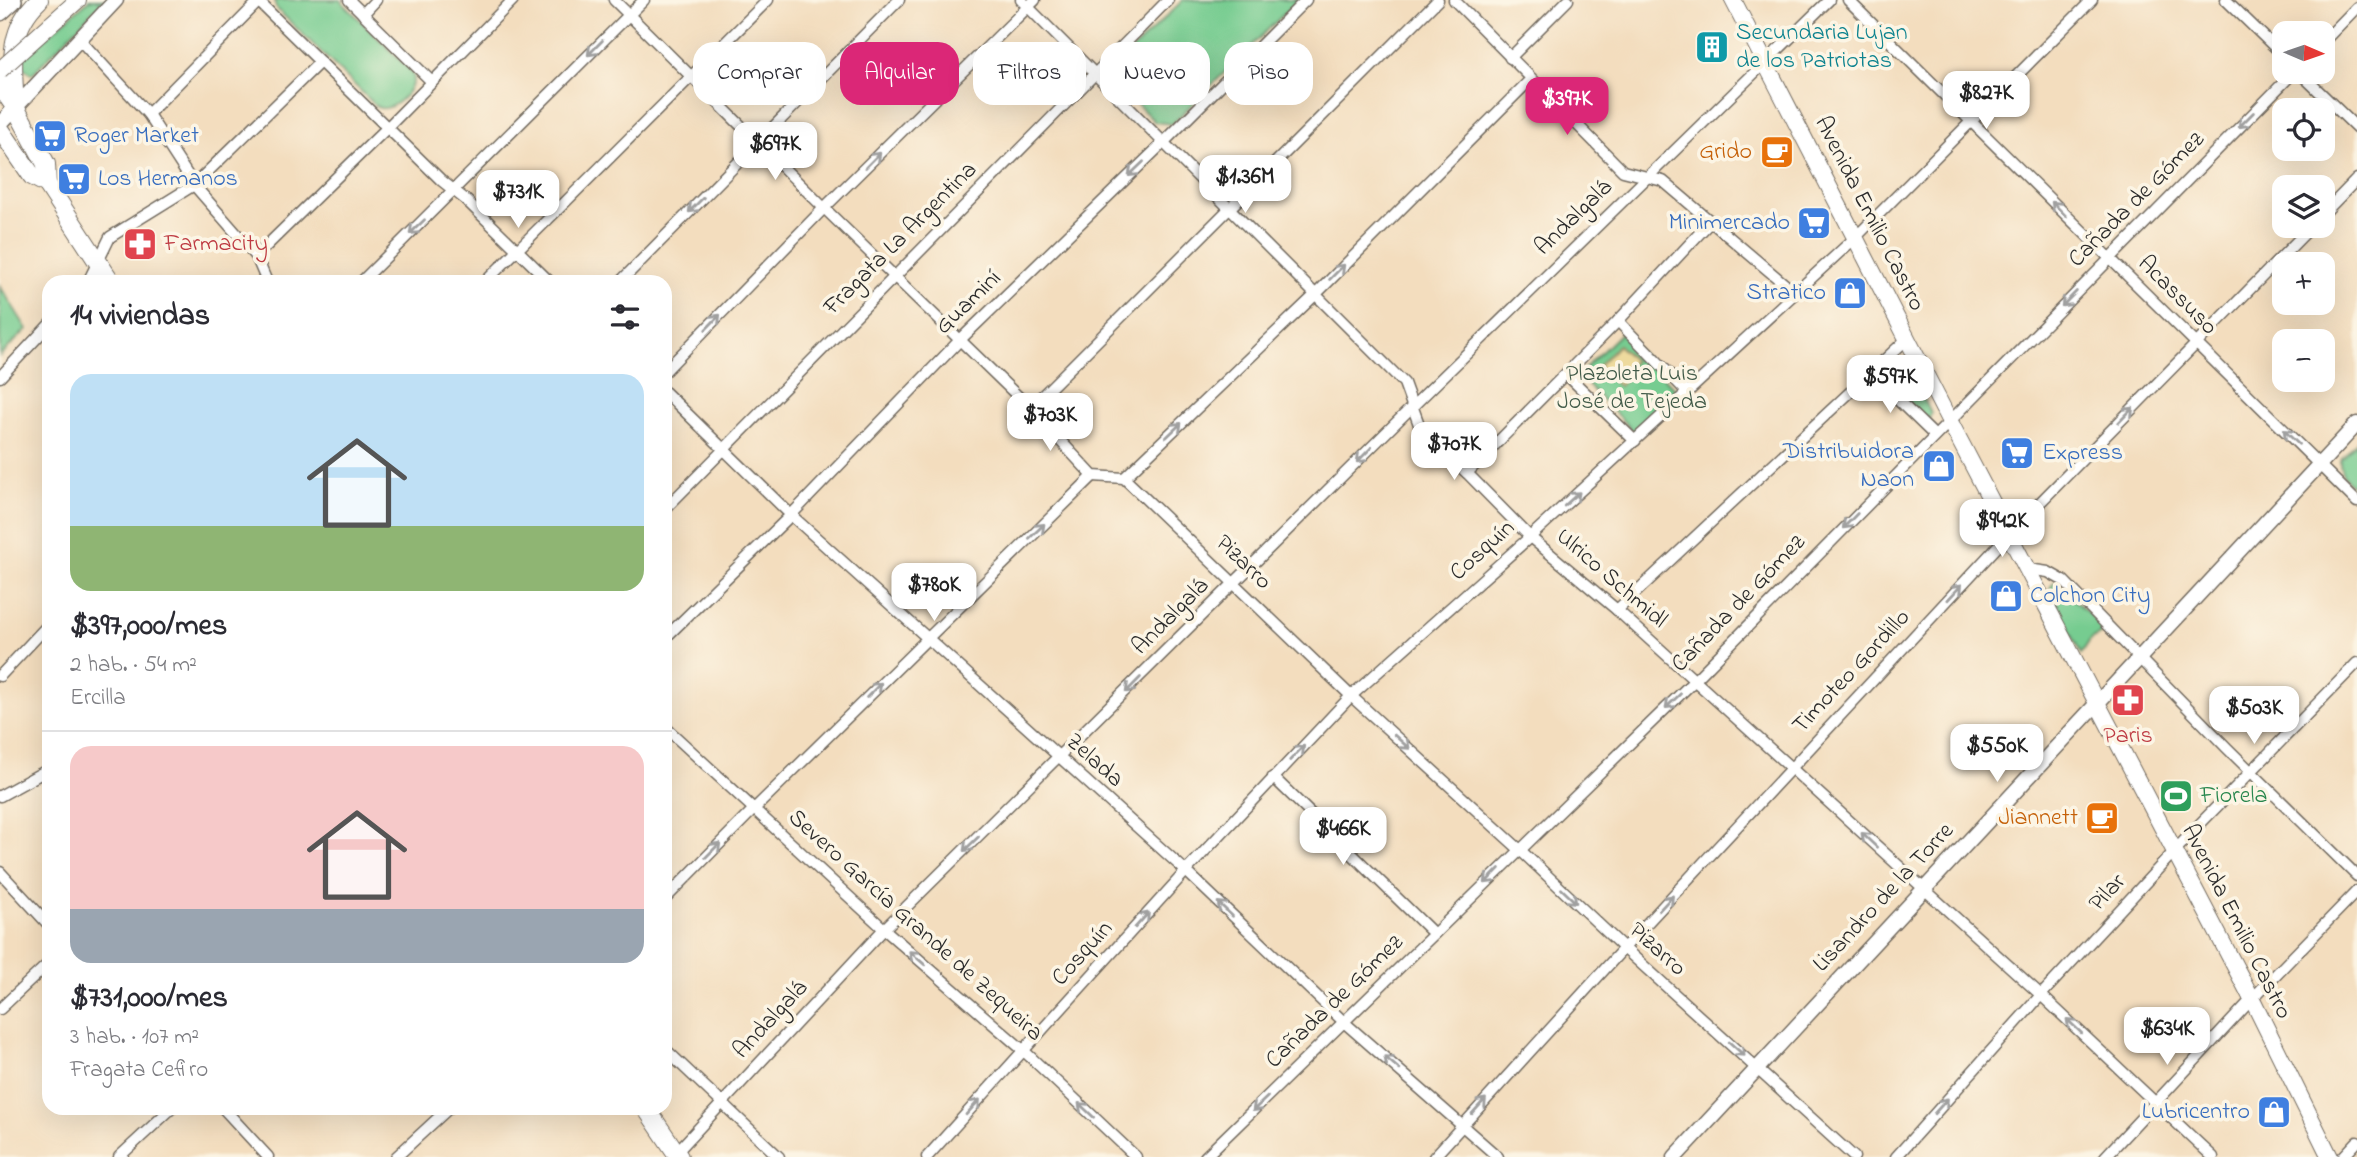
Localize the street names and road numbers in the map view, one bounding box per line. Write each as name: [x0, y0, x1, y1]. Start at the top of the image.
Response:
street label: Avenida Emilio Castro: [1805, 110, 1933, 318]
street label: Cañada de Gómez: [2061, 123, 2214, 276]
street label: Fragata La Argentina: [815, 154, 986, 325]
street label: Andalgalá: [1527, 172, 1621, 264]
street label: Acassuso: [2129, 248, 2225, 344]
street label: Guaminí: [928, 262, 1010, 344]
street label: Cosquín: [1442, 512, 1524, 590]
street label: Ulrico Schmidl: [1547, 521, 1675, 637]
street label: Cañada de Gómez: [1664, 526, 1815, 681]
street label: Pizarro: [1207, 527, 1279, 599]
street label: Andalgalá: [1124, 570, 1218, 664]
street label: Timoteo Gordillo: [1785, 602, 1919, 742]
street label: Zelada: [1057, 725, 1131, 797]
street label: Severo García Grande de Zequeira: [779, 801, 1051, 1051]
street label: Lisandro de la Torre: [1805, 815, 1963, 981]
street label: Avenida Emilio Castro: [2172, 818, 2300, 1026]
street label: Pilar: [2081, 866, 2135, 920]
street label: Cosquín: [1044, 913, 1122, 995]
street label: Pizarro: [1620, 915, 1694, 985]
street label: Cañada de Gómez: [1258, 926, 1413, 1077]
street label: Andalgalá: [725, 973, 817, 1067]

